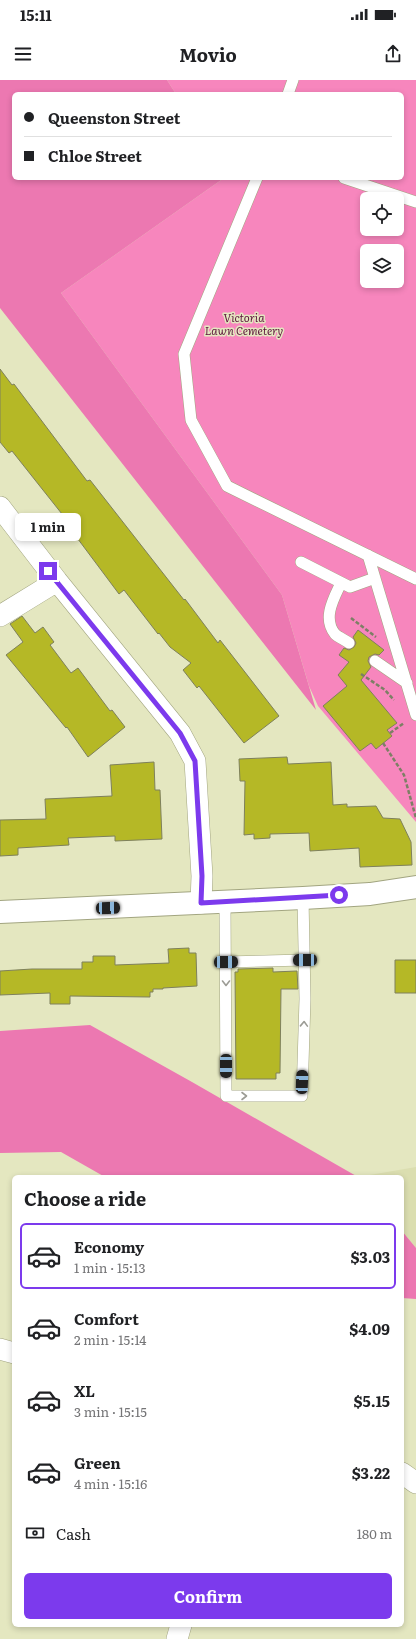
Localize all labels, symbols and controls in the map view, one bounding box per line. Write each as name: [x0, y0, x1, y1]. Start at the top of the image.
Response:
text: 15:11: [20, 3, 52, 26]
text: Movio: [179, 41, 237, 68]
icon: menu: [12, 43, 34, 65]
icon: share: [382, 43, 404, 65]
text: Queenston Street: [48, 106, 180, 129]
text: Chloe Street: [48, 144, 142, 167]
map controls: [360, 192, 404, 288]
button: locate: [360, 192, 404, 236]
button: layers: [360, 244, 404, 288]
park label: Victoria Lawn Cemetery: [205, 309, 283, 338]
callout: 1 min: [15, 513, 81, 541]
text: 1 min: [31, 517, 65, 536]
route end: [39, 562, 57, 580]
route start: [330, 886, 348, 904]
car: [96, 902, 120, 914]
car: [293, 954, 317, 966]
car: [214, 956, 238, 968]
one-way arrow: [222, 980, 230, 986]
one-way arrow: [300, 1021, 308, 1027]
car: [220, 1054, 232, 1078]
car: [296, 1070, 308, 1094]
one-way arrow: [241, 1092, 247, 1100]
text: Choose a ride: [24, 1185, 146, 1212]
text: Economy: [74, 1235, 144, 1258]
icon: car: [26, 1238, 62, 1274]
text: $3.03: [350, 1245, 390, 1268]
text: 1 min · 15:13: [74, 1258, 146, 1277]
text: Comfort: [74, 1307, 139, 1330]
icon: car: [26, 1310, 62, 1346]
text: $4.09: [349, 1317, 390, 1340]
text: 2 min · 15:14: [74, 1330, 146, 1349]
text: XL: [74, 1379, 95, 1402]
icon: car: [26, 1382, 62, 1418]
text: $5.15: [354, 1389, 390, 1412]
text: 3 min · 15:15: [74, 1402, 147, 1421]
text: Green: [74, 1451, 121, 1474]
icon: car: [26, 1454, 62, 1490]
text: $3.22: [352, 1461, 390, 1484]
text: 4 min · 15:16: [74, 1474, 147, 1493]
icon: cash: [24, 1522, 46, 1544]
text: Cash: [56, 1522, 91, 1545]
text: 180 m: [357, 1524, 392, 1543]
button: Confirm: [24, 1573, 392, 1619]

